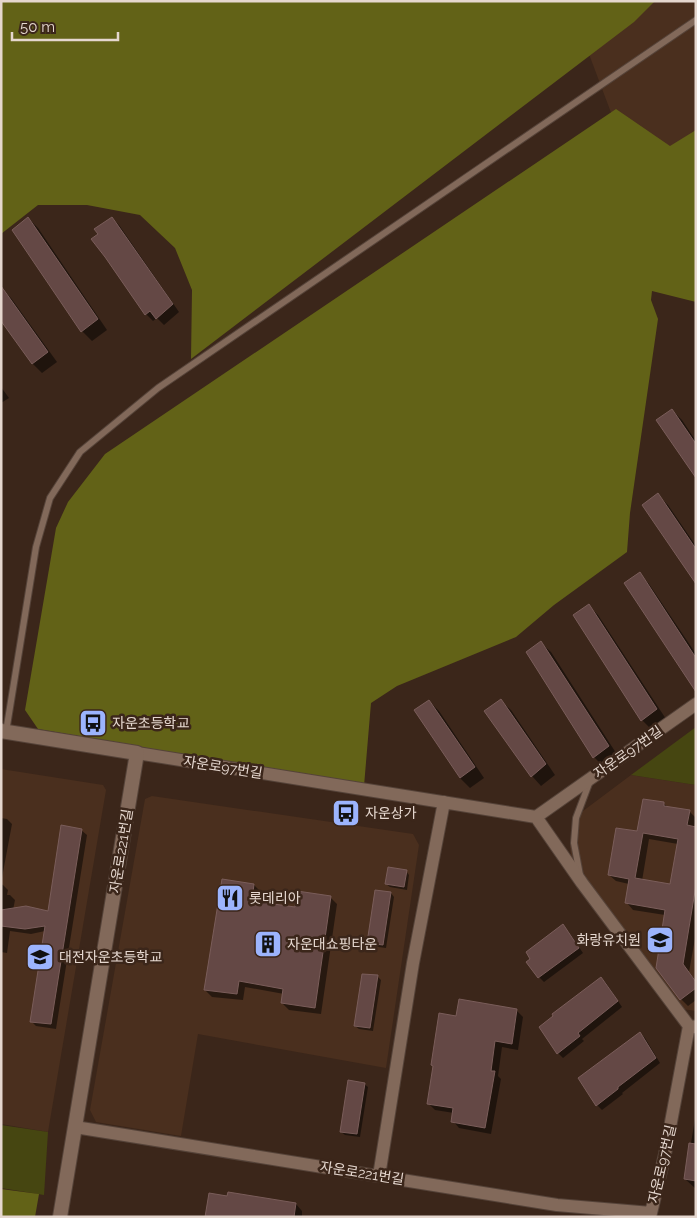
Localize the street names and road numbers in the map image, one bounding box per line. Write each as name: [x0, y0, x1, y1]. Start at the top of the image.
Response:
street label: 자운로97번길: [591, 723, 665, 781]
street label: 자운로97번길: [182, 753, 264, 781]
street label: 자운로221번길: [106, 808, 136, 894]
street label: 자운로97번길: [645, 1123, 679, 1205]
street label: 자운로221번길: [319, 1158, 405, 1188]

